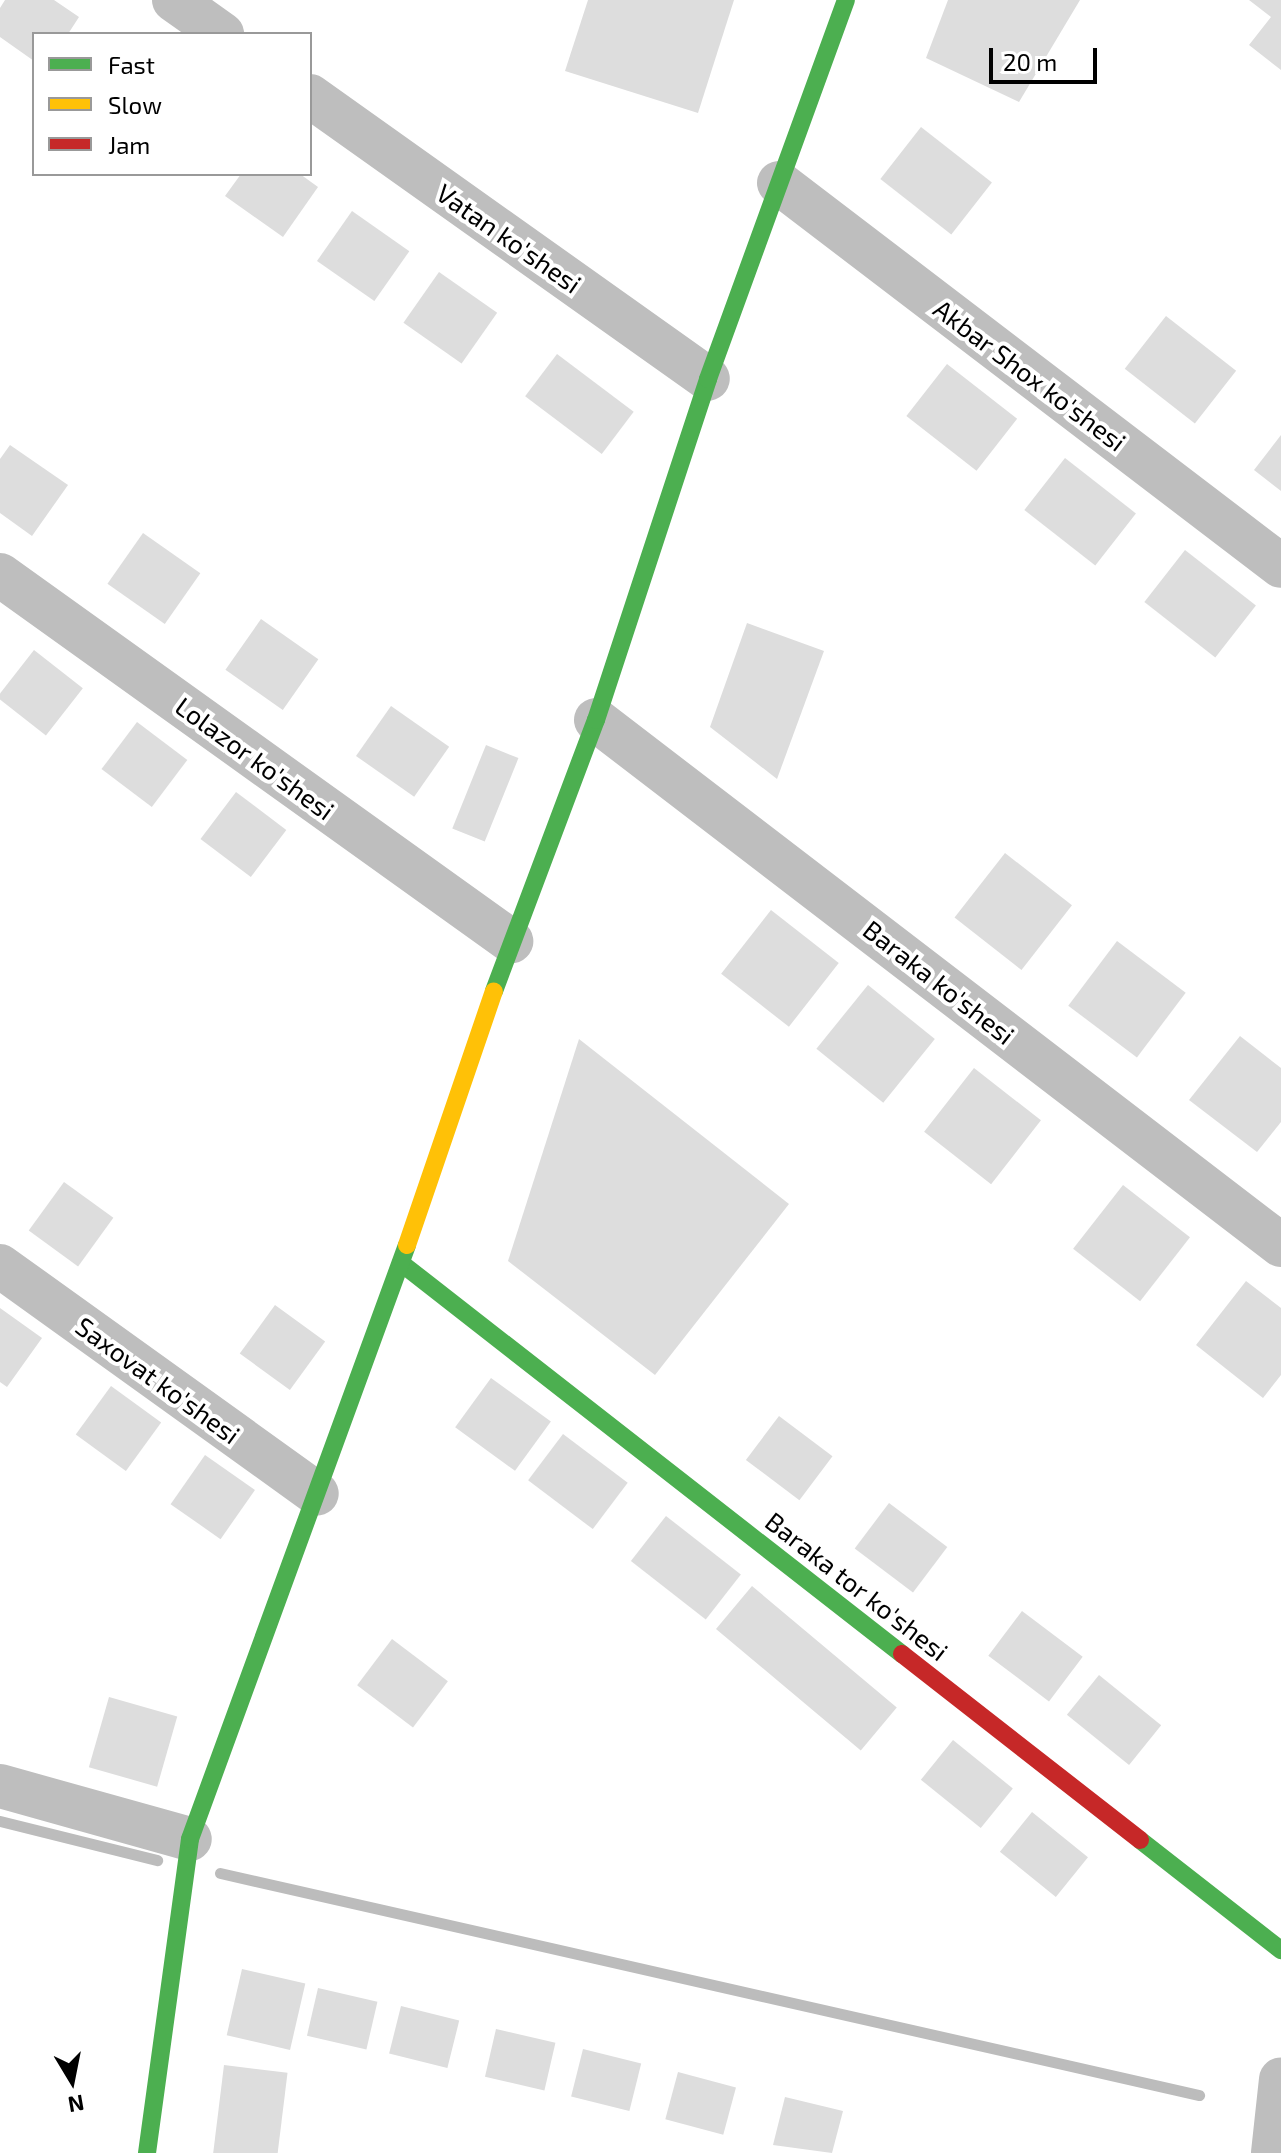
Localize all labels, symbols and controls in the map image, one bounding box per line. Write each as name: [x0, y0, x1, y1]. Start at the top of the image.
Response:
legend: [32, 32, 312, 176]
scale bar: [993, 32, 1101, 82]
text: 20 m: [1003, 47, 1057, 76]
text: Fast: [108, 50, 155, 79]
text: Slow: [108, 90, 162, 119]
text: Jam: [108, 130, 150, 159]
street label: Vatan ko'shesi: [431, 177, 587, 299]
street label: Akbar Shox ko'shesi: [928, 292, 1132, 458]
street label: Lolazor ko'shesi: [169, 690, 341, 826]
street label: Baraka ko'shesi: [857, 913, 1021, 1051]
street label: Saxovat ko'shesi: [70, 1310, 246, 1450]
street label: Baraka tor ko'shesi: [759, 1505, 955, 1667]
north arrow: [32, 2041, 112, 2121]
text: N: [66, 2090, 86, 2119]

